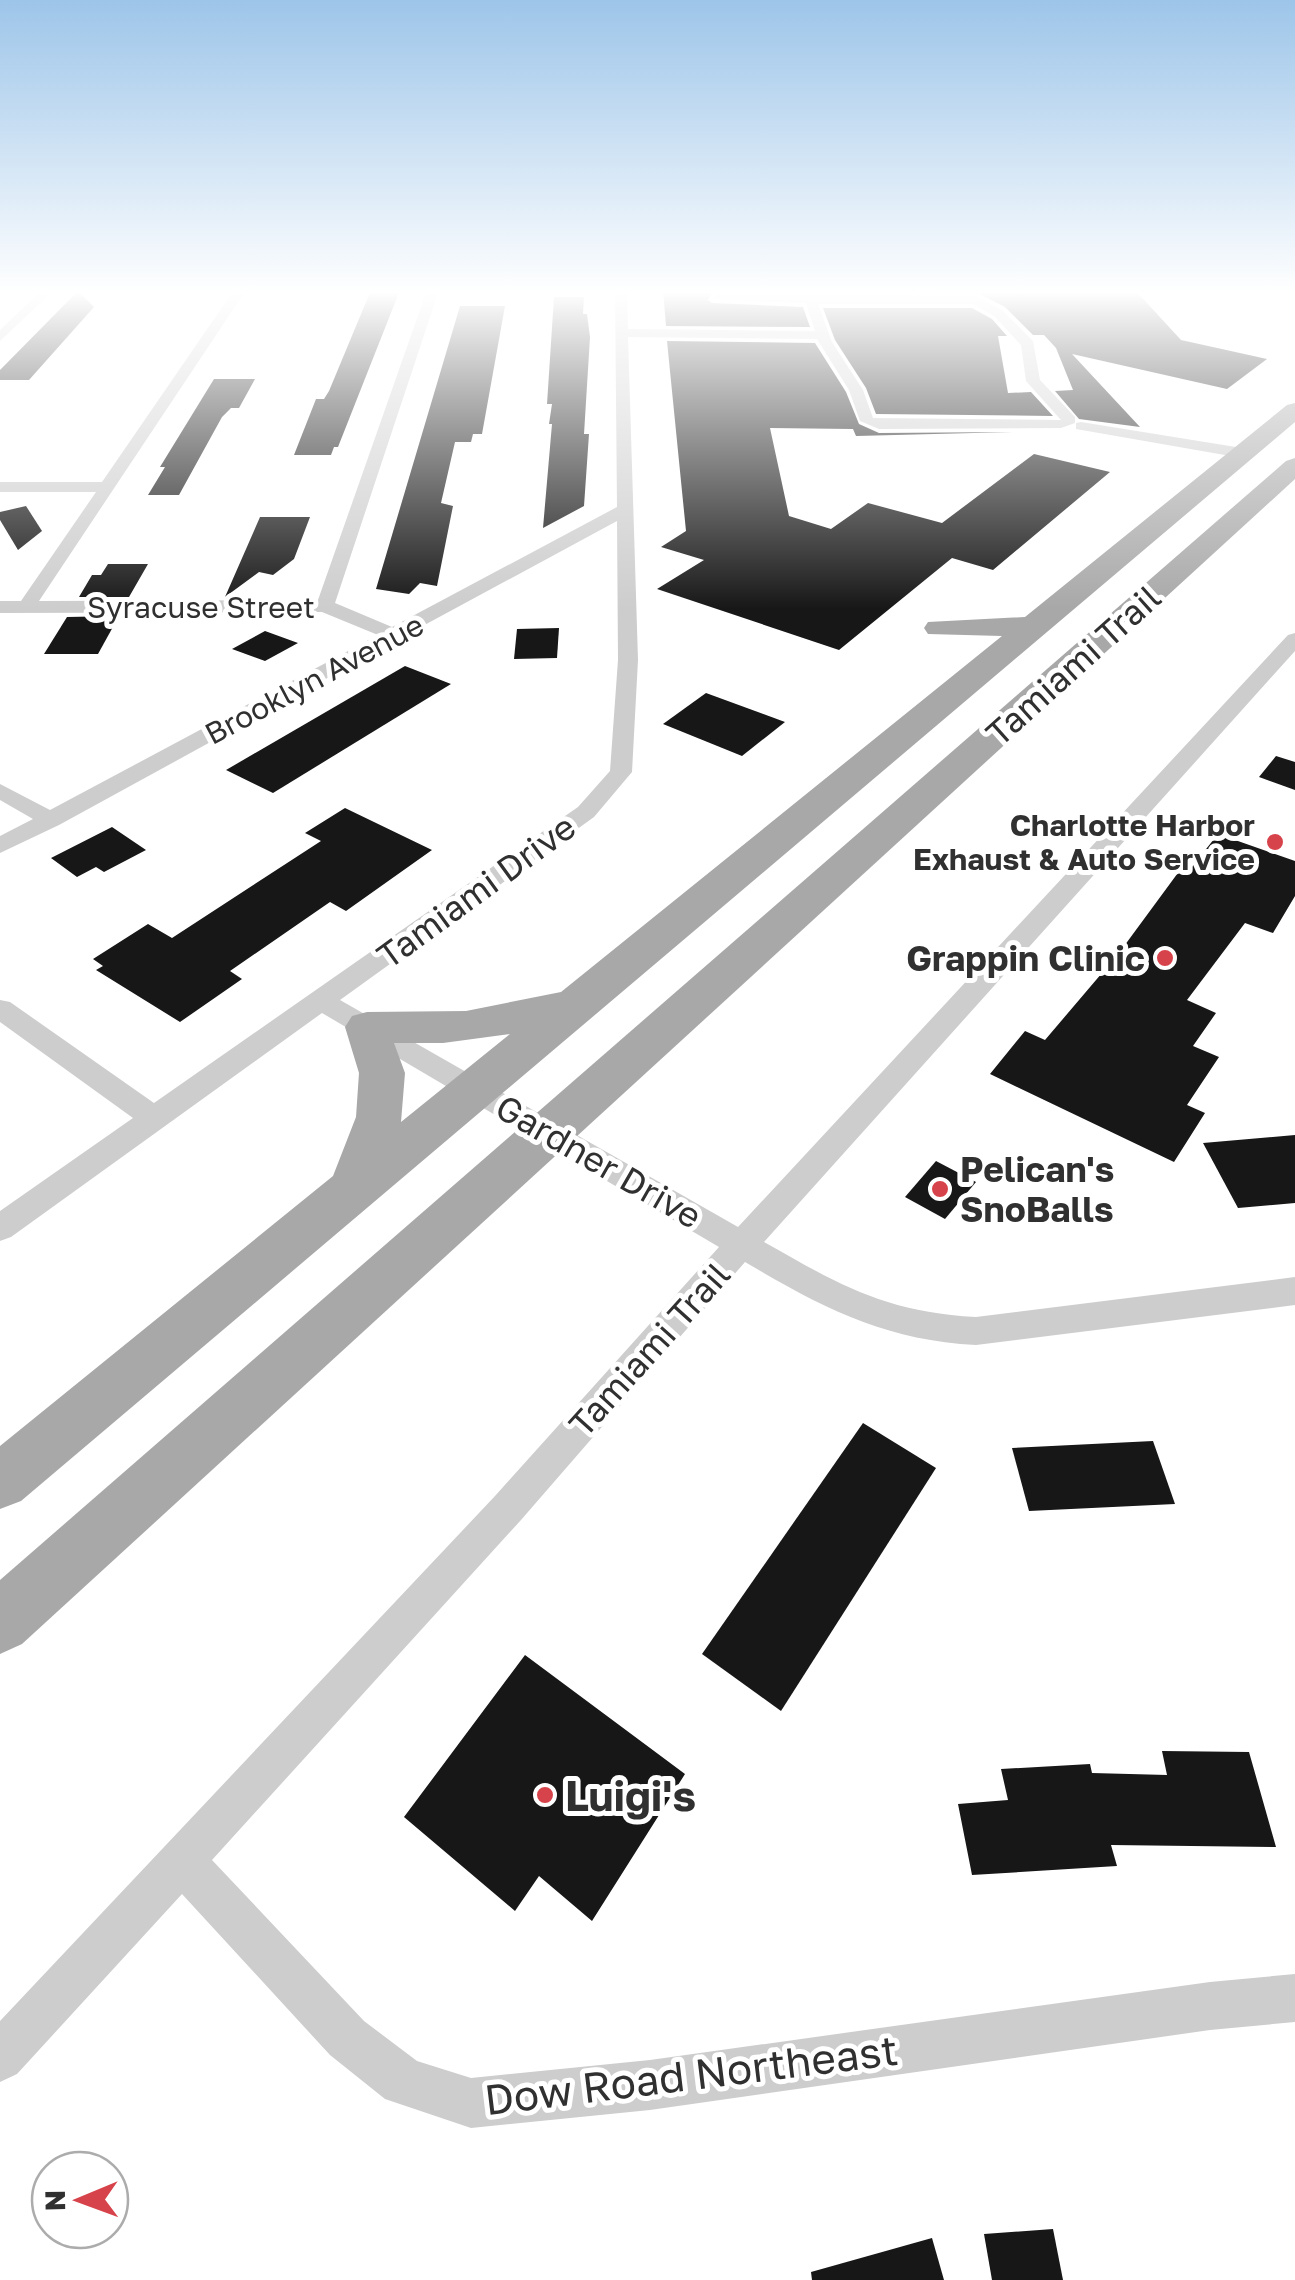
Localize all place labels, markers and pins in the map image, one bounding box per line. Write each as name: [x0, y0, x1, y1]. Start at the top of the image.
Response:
place label: Charlotte Harbor Exhaust & Auto Service: [913, 807, 1255, 877]
marker: Charlotte Harbor Exhaust & Auto Service: [1264, 831, 1286, 853]
place label: Grappin Clinic: [906, 937, 1145, 979]
marker: Grappin Clinic: [1154, 947, 1176, 969]
place label: Pelican's SnoBalls: [960, 1148, 1114, 1230]
marker: Pelican's SnoBalls: [929, 1178, 951, 1200]
place label: Luigi's: [565, 1770, 696, 1820]
marker: Luigi's: [534, 1784, 556, 1806]

